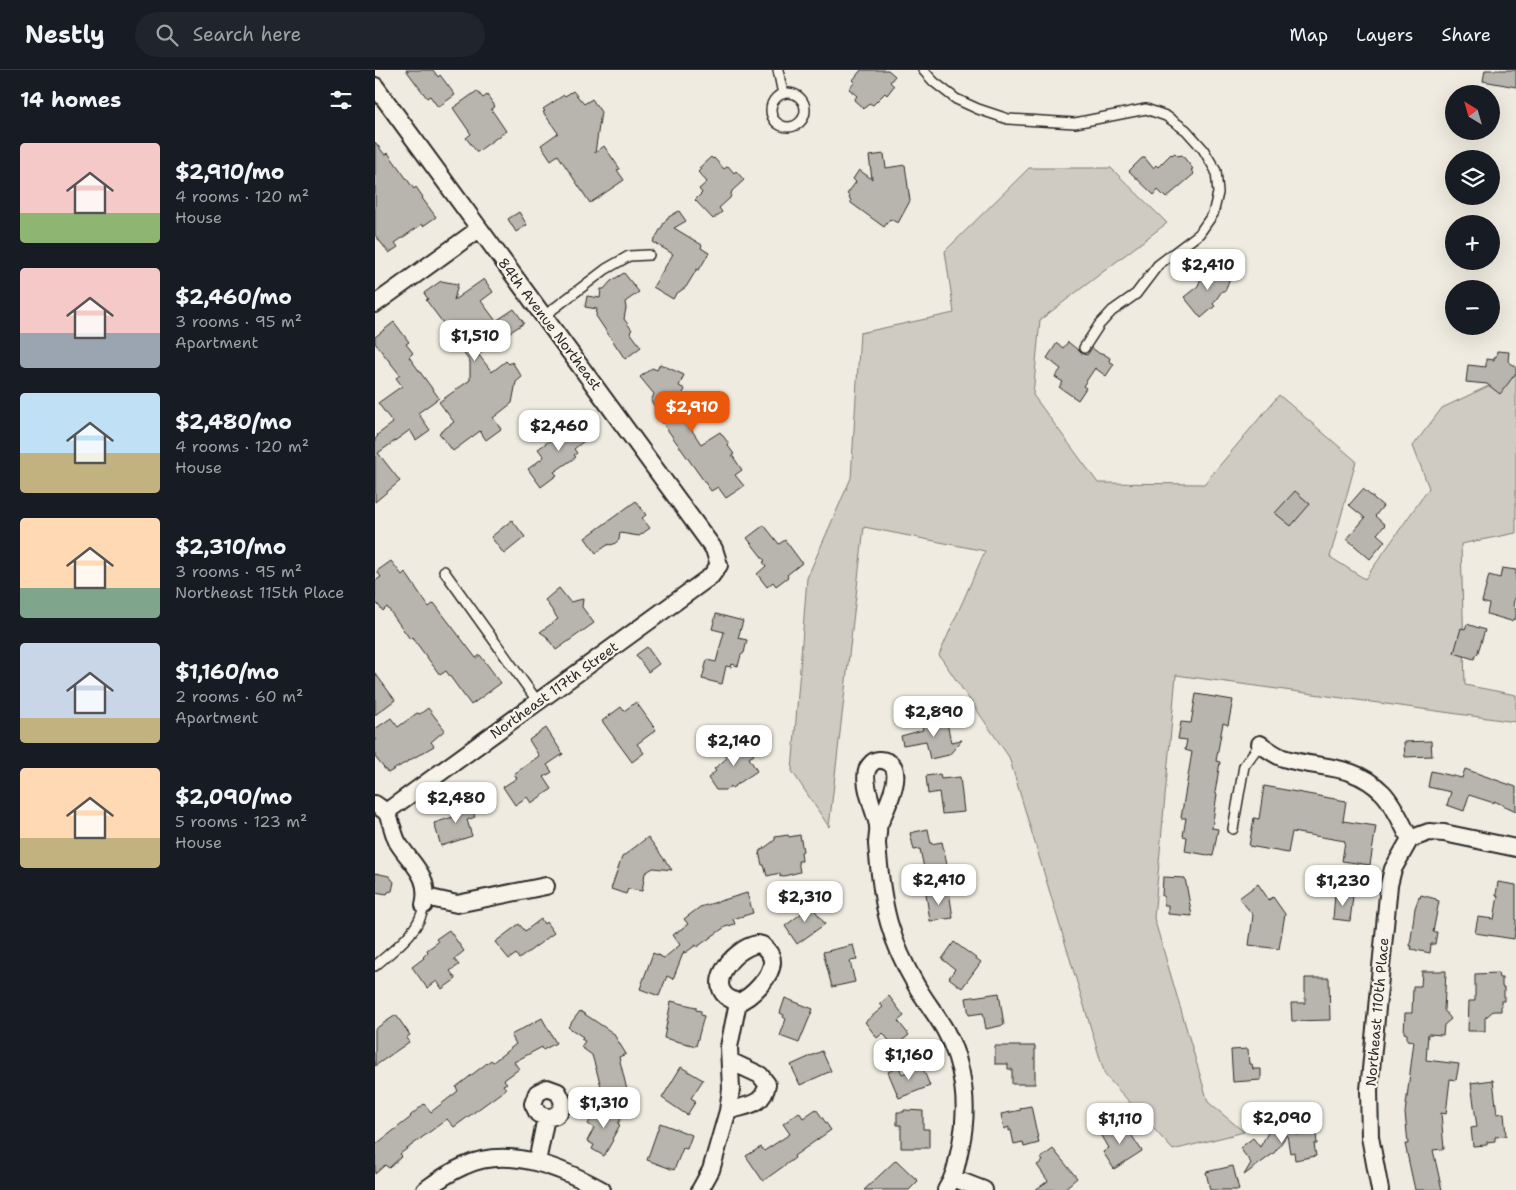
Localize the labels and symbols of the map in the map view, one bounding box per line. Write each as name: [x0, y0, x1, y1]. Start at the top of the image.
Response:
north arrow: [1445, 85, 1500, 140]
pin: $2,410: [1167, 248, 1249, 291]
street label: 84th Avenue Northeast: [494, 254, 606, 394]
pin: $1,510: [434, 320, 516, 362]
pin: $2,910: [651, 390, 733, 433]
pin: $2,460: [518, 410, 600, 452]
street label: Northeast 117th Street: [486, 637, 622, 743]
pin: $2,890: [893, 696, 975, 738]
pin: $2,140: [693, 724, 775, 767]
pin: $2,480: [415, 782, 497, 824]
pin: $2,410: [898, 864, 980, 906]
pin: $1,230: [1302, 864, 1384, 907]
pin: $2,310: [764, 880, 846, 923]
street label: Northeast 110th Place: [1362, 937, 1392, 1087]
pin: $1,160: [868, 1038, 950, 1081]
pin: $1,310: [563, 1086, 645, 1129]
pin: $1,110: [1079, 1102, 1161, 1145]
pin: $2,090: [1241, 1102, 1323, 1144]

